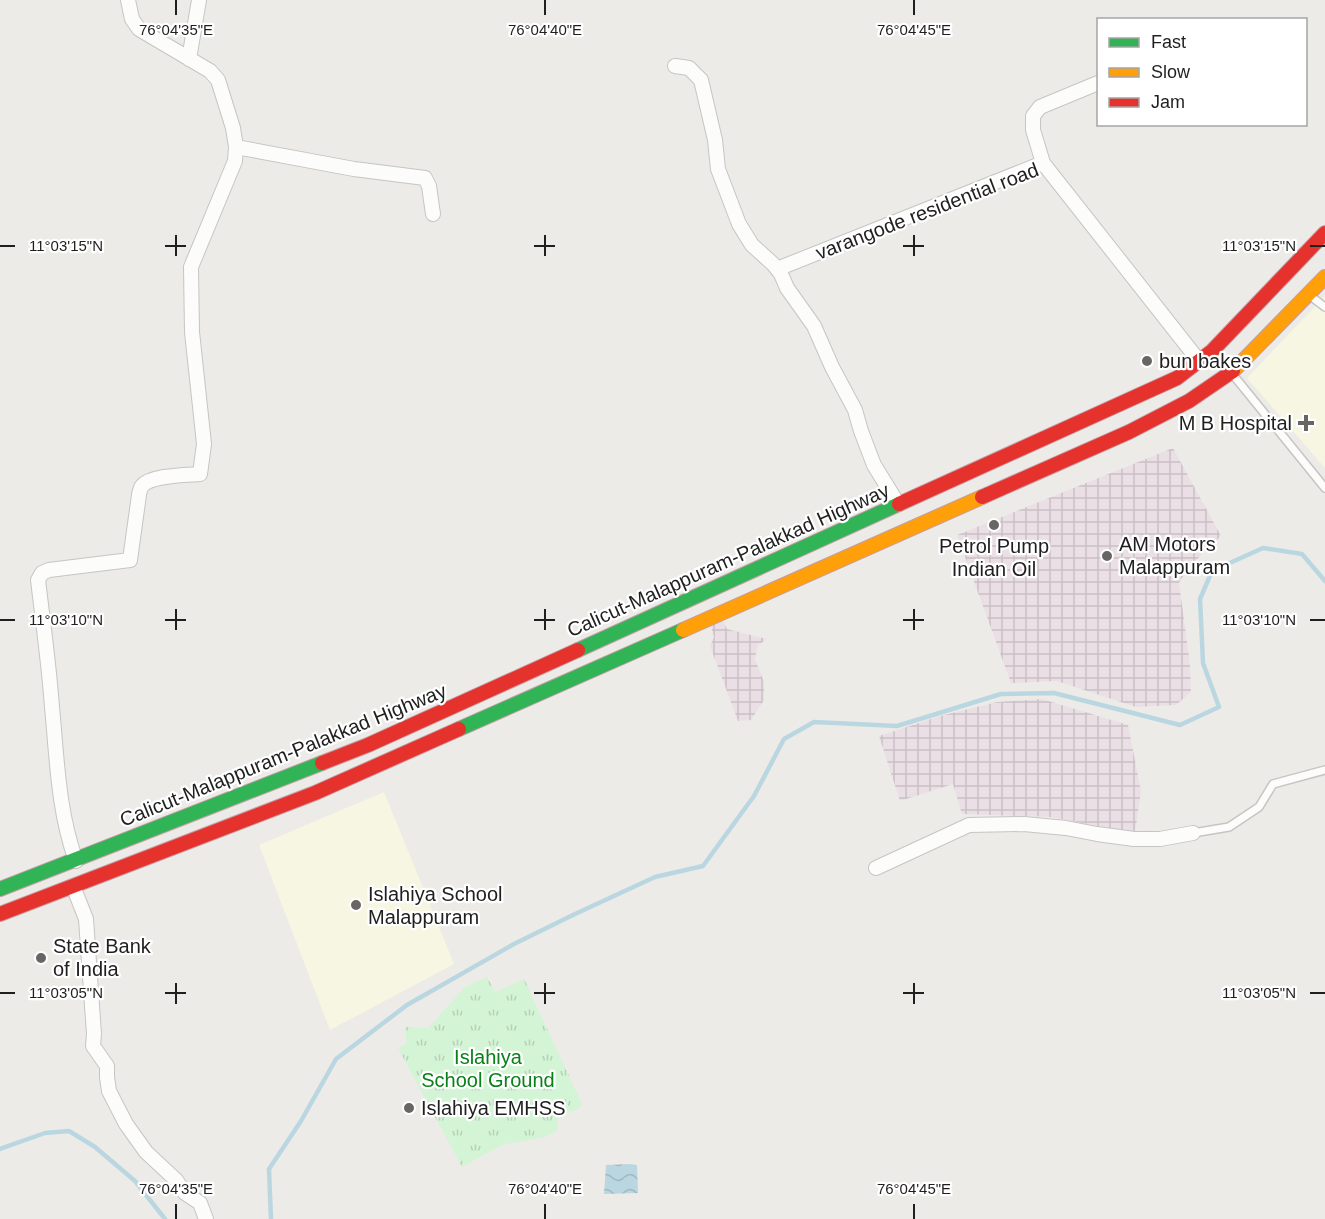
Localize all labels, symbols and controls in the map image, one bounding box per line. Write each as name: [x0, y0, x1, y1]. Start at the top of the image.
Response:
legend: [1097, 18, 1307, 126]
text: 76°04'35"E: [139, 21, 213, 38]
text: 76°04'40"E: [508, 21, 582, 38]
text: 76°04'45"E: [877, 21, 951, 38]
text: Fast: [1151, 32, 1186, 52]
text: Slow: [1151, 62, 1191, 82]
text: Jam: [1151, 92, 1185, 112]
street label: varangode residential road: [813, 158, 1041, 264]
text: 11°03'15"N: [29, 237, 103, 254]
text: 11°03'15"N: [1222, 237, 1296, 254]
place label: bun bakes: [1159, 350, 1251, 372]
marker: bun bakes: [1140, 354, 1154, 368]
place label: M B Hospital: [1179, 412, 1292, 434]
marker: M B Hospital: [1297, 414, 1315, 432]
street label: Calicut-Malappuram-Palakkad Highway: [564, 479, 892, 641]
marker: Petrol Pump Indian Oil: [987, 518, 1001, 532]
place label: AM Motors Malappuram: [1119, 533, 1230, 578]
place label: Petrol Pump Indian Oil: [939, 535, 1049, 580]
marker: AM Motors Malappuram: [1100, 549, 1114, 563]
text: 11°03'10"N: [29, 611, 103, 628]
text: 11°03'10"N: [1222, 611, 1296, 628]
street label: Calicut-Malappuram-Palakkad Highway: [117, 679, 449, 831]
place label: Islahiya School Malappuram: [368, 883, 503, 928]
marker: Islahiya School Malappuram: [349, 898, 363, 912]
place label: State Bank of India: [53, 935, 152, 980]
marker: State Bank of India: [34, 951, 48, 965]
text: 11°03'05"N: [29, 984, 103, 1001]
text: 11°03'05"N: [1222, 984, 1296, 1001]
park label: Islahiya School Ground: [421, 1046, 555, 1091]
place label: Islahiya EMHSS: [421, 1097, 566, 1119]
marker: Islahiya EMHSS: [402, 1101, 416, 1115]
text: 76°04'35"E: [139, 1180, 213, 1197]
text: 76°04'40"E: [508, 1180, 582, 1197]
text: 76°04'45"E: [877, 1180, 951, 1197]

